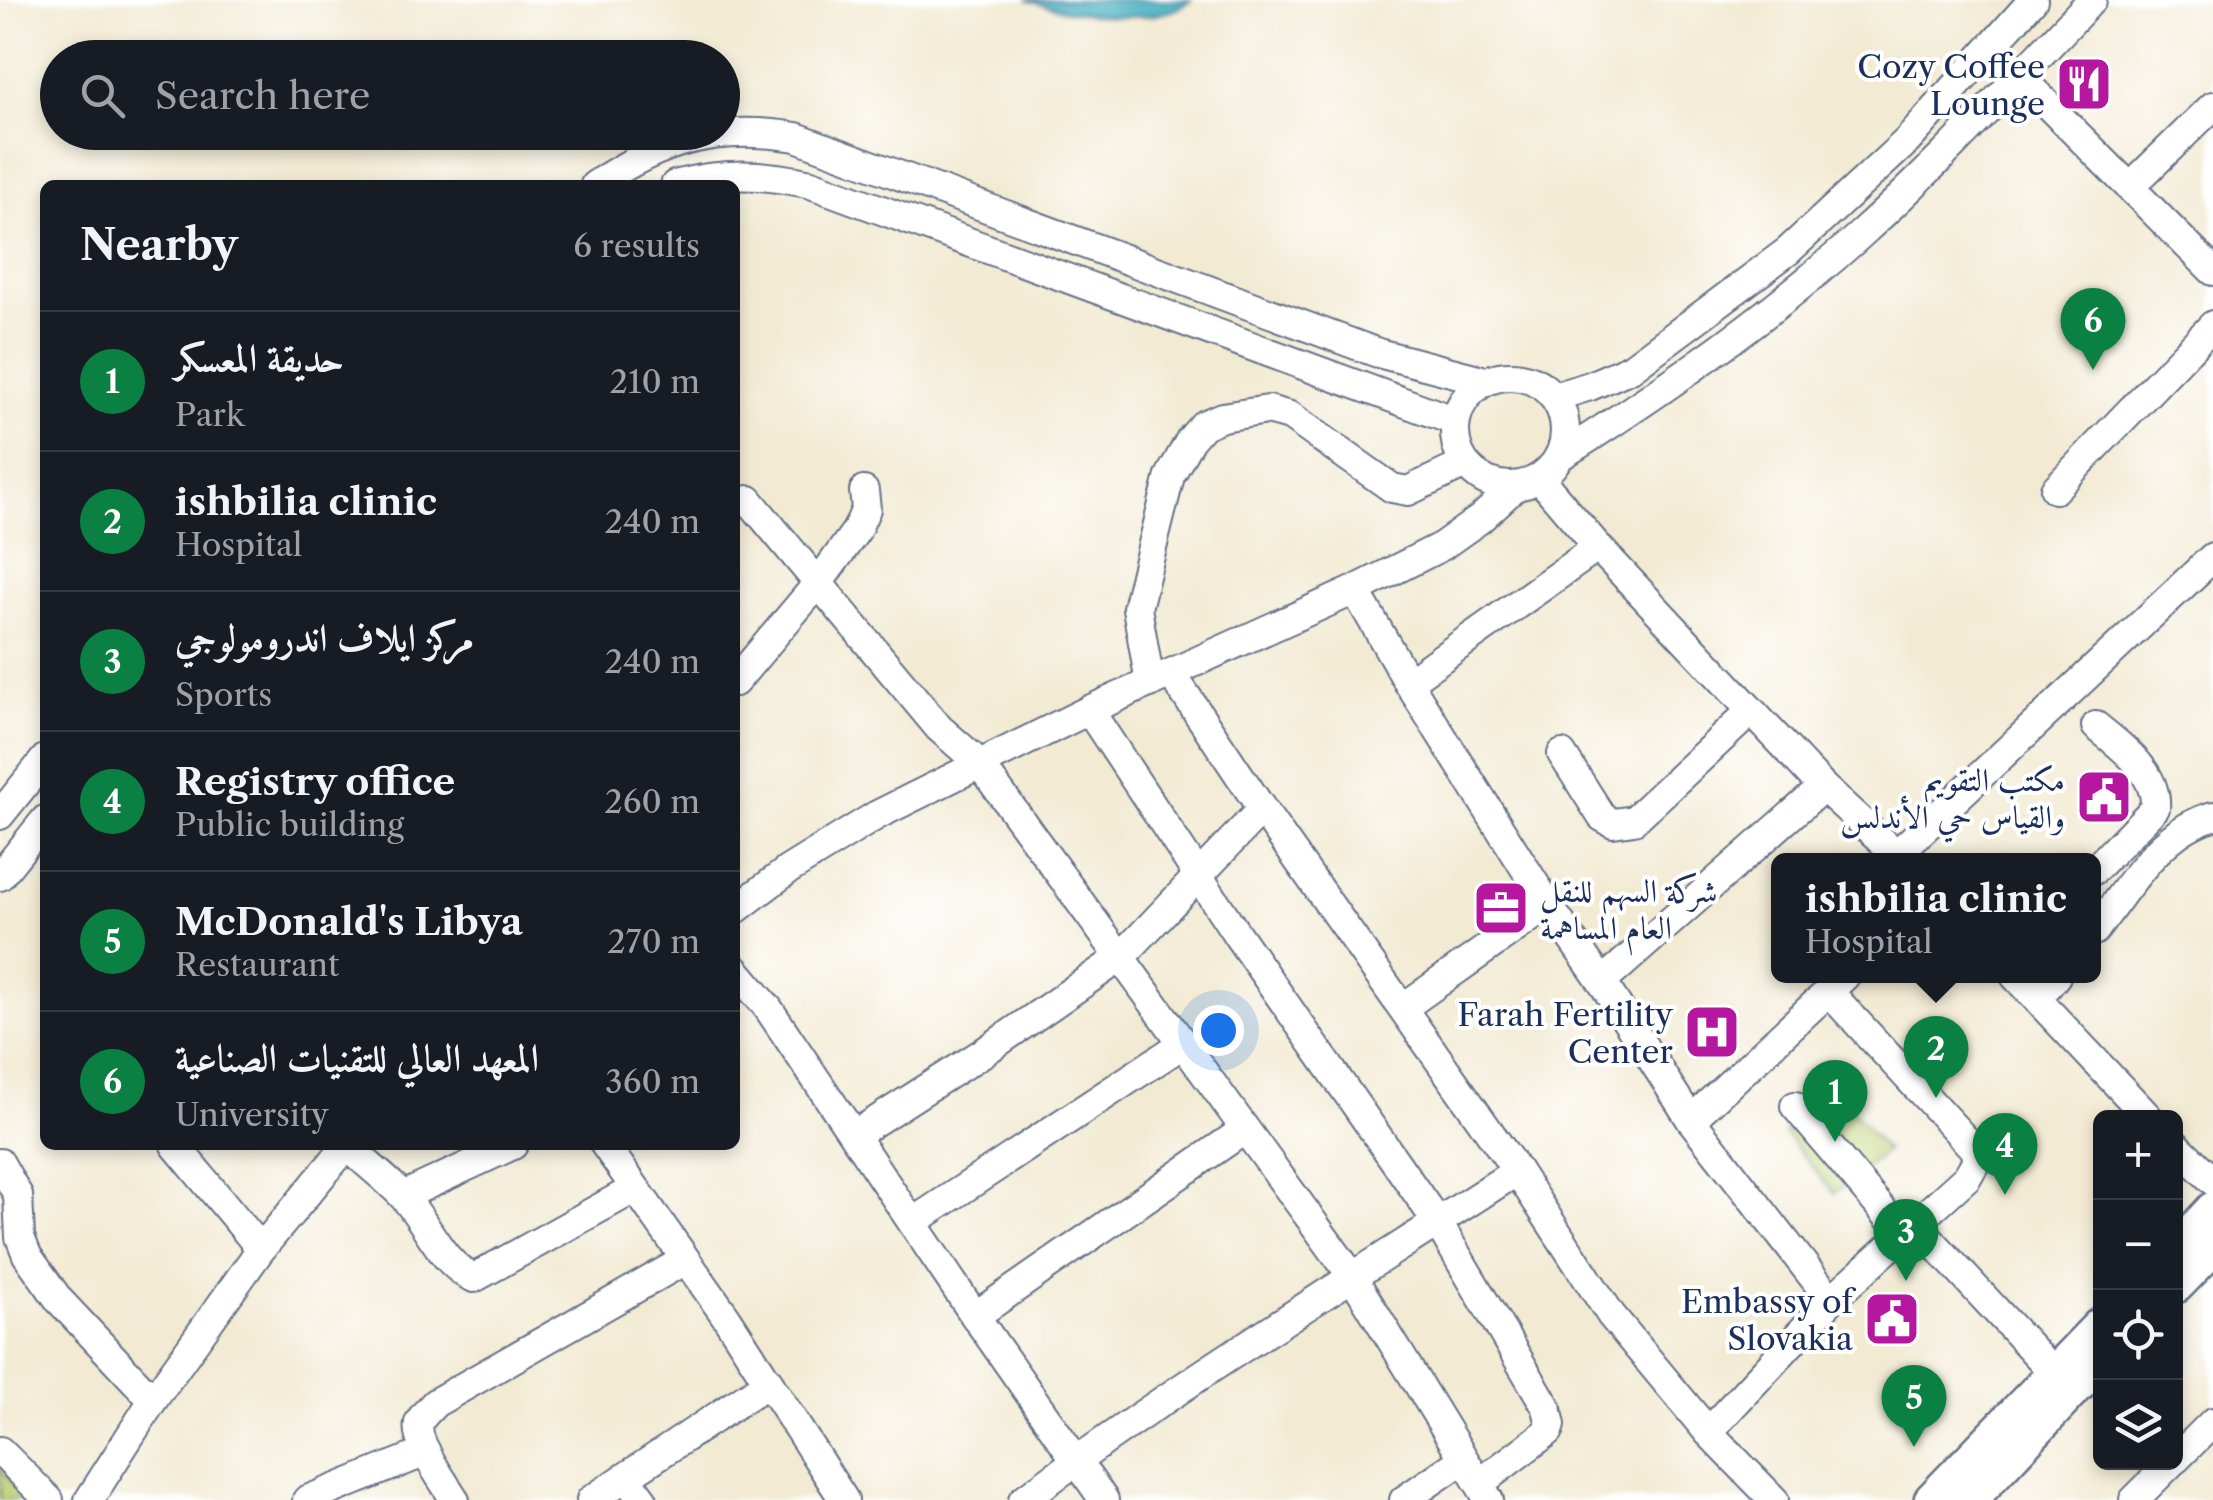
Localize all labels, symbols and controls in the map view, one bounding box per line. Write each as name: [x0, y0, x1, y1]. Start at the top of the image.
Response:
search box: [40, 40, 740, 150]
place label: Cozy Coffee Lounge: [1857, 47, 2045, 123]
restaurant icon: Cozy Coffee Lounge: [2054, 54, 2114, 114]
icon: search: [75, 68, 130, 123]
text: Search here: [155, 72, 370, 119]
text: Nearby: [80, 219, 238, 271]
text: 6 results: [573, 226, 700, 265]
pin: 6: [2060, 288, 2126, 370]
text: حديقة المعسكر: [175, 334, 344, 381]
text: 1: [105, 362, 120, 401]
text: 210 m: [610, 362, 700, 401]
text: Park: [175, 395, 245, 434]
text: ishbilia clinic: [175, 478, 437, 525]
text: 2: [103, 502, 122, 541]
text: 240 m: [604, 502, 700, 541]
text: Hospital: [175, 525, 302, 564]
text: مركز ايلاف اندرومولوجي: [175, 614, 474, 661]
text: 3: [103, 642, 122, 681]
text: 240 m: [604, 642, 700, 681]
text: Sports: [175, 675, 272, 714]
text: Registry office: [175, 758, 455, 805]
place label: مكتب التقويم والقياس حي الأندلس: [1840, 760, 2065, 843]
public building icon: مكتب التقويم والقياس حي الأندلس: [2074, 767, 2134, 827]
text: 4: [103, 782, 122, 821]
text: 260 m: [604, 782, 700, 821]
text: Public building: [175, 805, 404, 844]
popup: [1771, 853, 2101, 983]
place label: شركة السهم للنقل العام المساهمة: [1540, 871, 1717, 956]
text: ishbilia clinic: [1805, 875, 2067, 922]
office icon: شركة السهم للنقل العام المساهمة: [1471, 878, 1531, 938]
text: McDonald's Libya: [175, 898, 523, 945]
text: 5: [104, 922, 121, 961]
text: 270 m: [607, 922, 700, 961]
text: Hospital: [1805, 922, 1932, 961]
text: Restaurant: [175, 945, 339, 984]
place label: Farah Fertility Center: [1457, 995, 1674, 1071]
hospital icon: Farah Fertility Center: [1682, 1002, 1742, 1062]
your location: [1193, 1005, 1244, 1056]
pin: 2: [1904, 1016, 1968, 1098]
text: المعهد العالي للتقنيات الصناعية: [175, 1034, 539, 1081]
pin: 1: [1802, 1060, 1868, 1142]
text: 6: [103, 1062, 122, 1101]
text: 360 m: [605, 1062, 700, 1101]
text: University: [175, 1095, 329, 1134]
map controls: [2093, 1110, 2183, 1470]
button: +: [2093, 1110, 2183, 1200]
pin: 4: [1972, 1112, 2038, 1195]
pin: 3: [1874, 1198, 1938, 1281]
button: −: [2093, 1200, 2183, 1290]
place label: Embassy of Slovakia: [1681, 1282, 1857, 1358]
public building icon: Embassy of Slovakia: [1862, 1289, 1922, 1349]
button: locate: [2093, 1290, 2183, 1380]
pin: 5: [1882, 1364, 1946, 1447]
button: layers: [2093, 1380, 2183, 1470]

